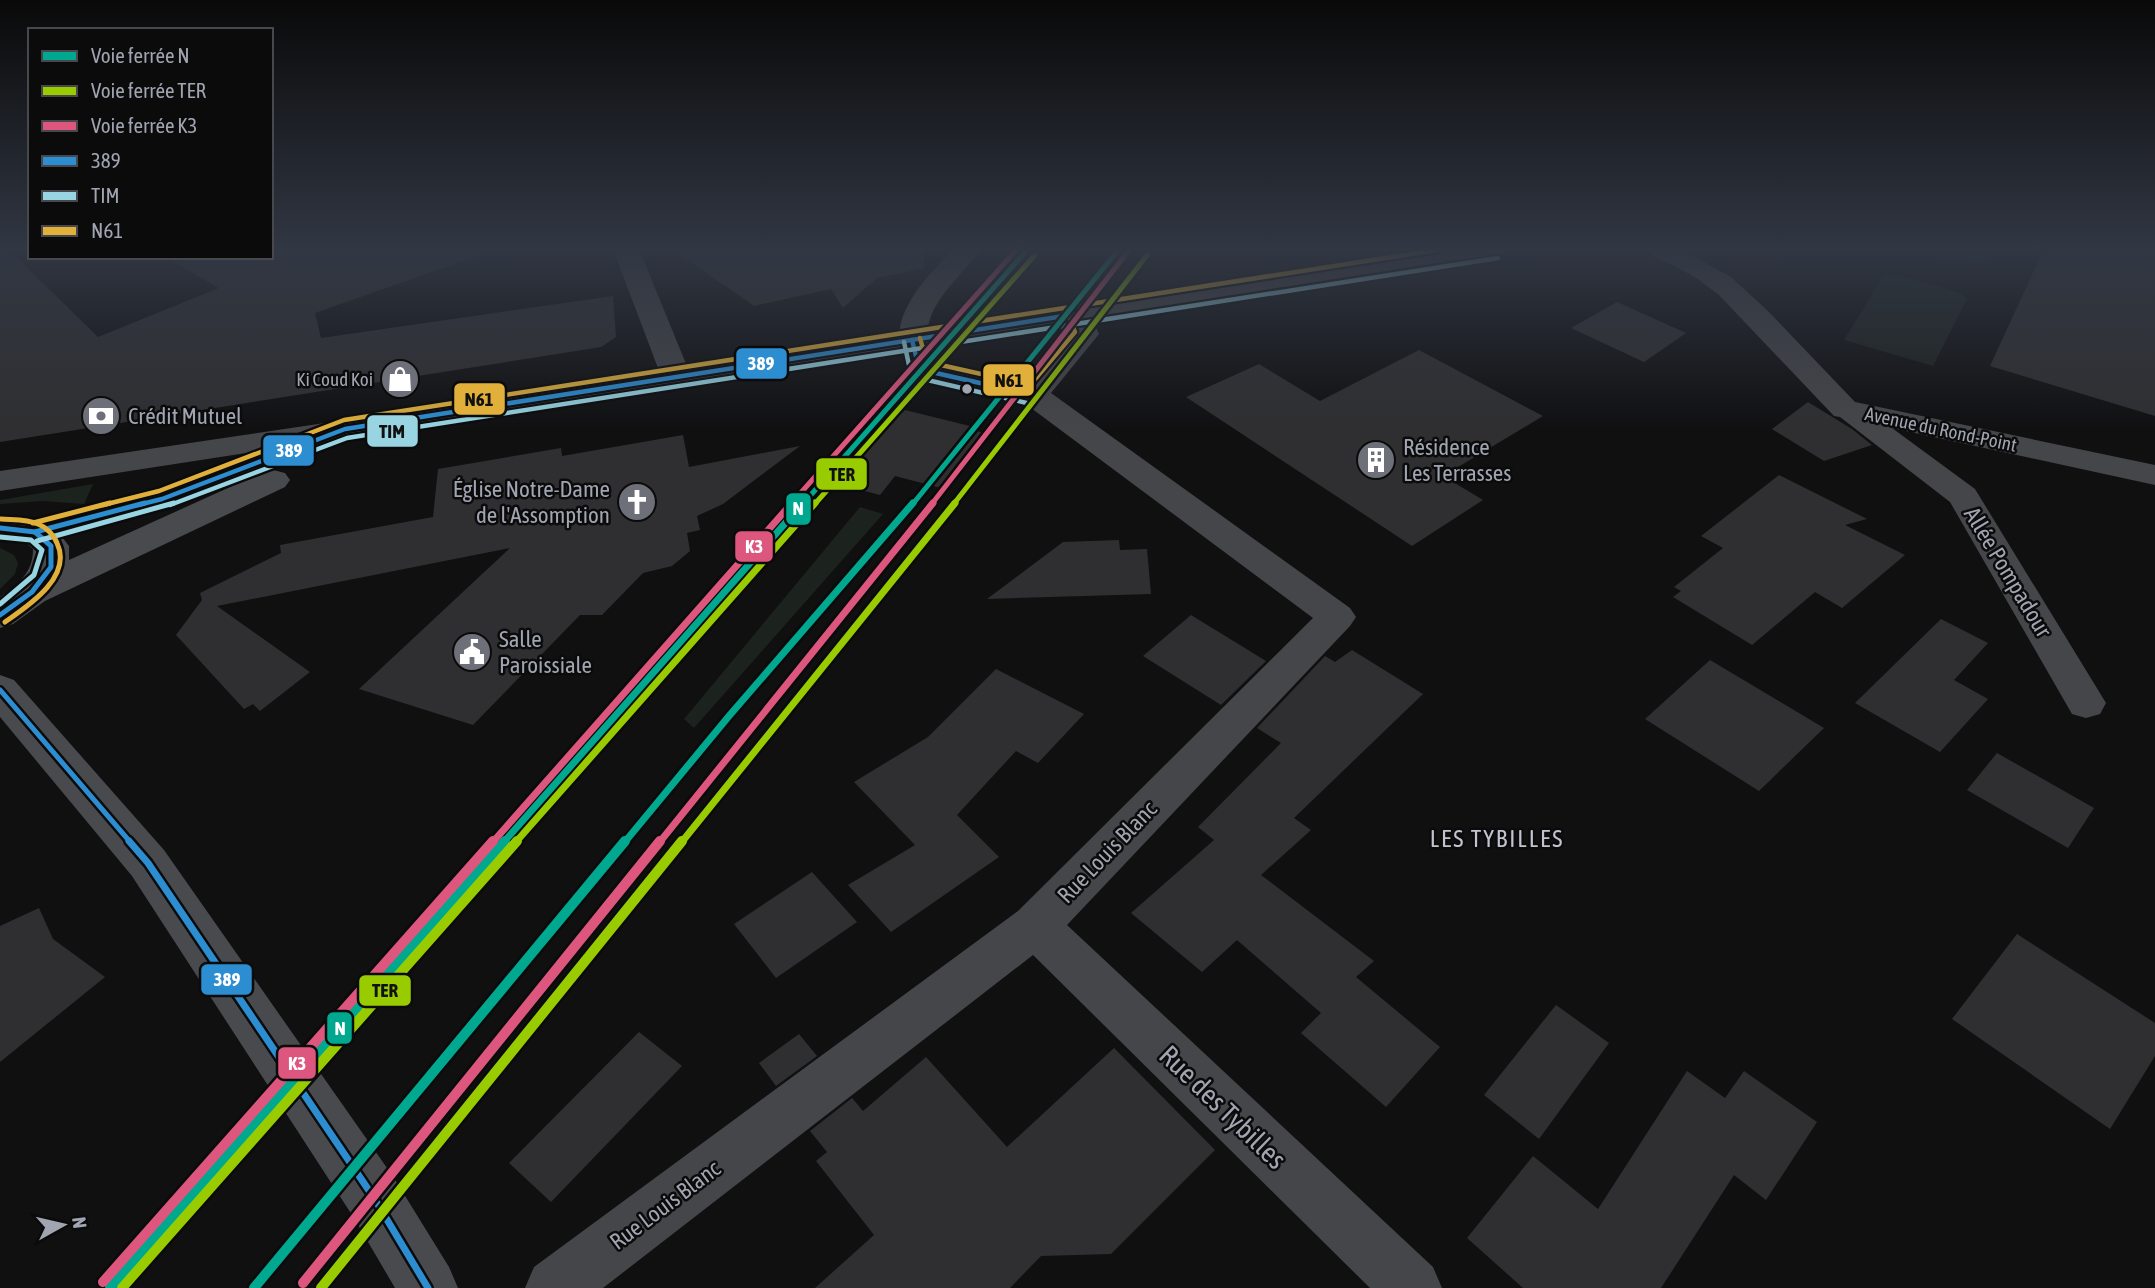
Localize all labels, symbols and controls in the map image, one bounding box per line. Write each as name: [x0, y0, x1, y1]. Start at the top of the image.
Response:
legend: [28, 28, 273, 259]
text: Voie ferrée N: [91, 43, 190, 67]
text: Voie ferrée TER: [91, 78, 206, 102]
text: Voie ferrée K3: [91, 113, 198, 137]
text: 389: [91, 148, 121, 172]
text: TIM: [91, 183, 120, 207]
text: N61: [91, 218, 123, 242]
line badge: 389: [735, 347, 788, 380]
text: 389: [748, 352, 774, 374]
shop icon: Ki Coud Koi: [379, 358, 421, 400]
line badge: N61: [982, 363, 1035, 397]
place label: Ki Coud Koi: [296, 368, 373, 390]
text: N61: [994, 369, 1024, 391]
line badge: N61: [453, 382, 506, 416]
unlabelled marker: [960, 382, 974, 396]
text: N61: [464, 388, 494, 410]
bank icon: Crédit Mutuel: [80, 395, 122, 437]
street label: Avenue du Rond-Point: [1863, 402, 2019, 456]
place label: Crédit Mutuel: [128, 403, 242, 429]
line badge: TIM: [366, 414, 419, 448]
text: TIM: [379, 420, 405, 442]
line badge: 389: [262, 434, 315, 467]
place label: Résidence Les Terrasses: [1403, 434, 1511, 486]
text: 389: [276, 439, 302, 461]
building icon: Résidence Les Terrasses: [1355, 439, 1397, 481]
line badge: TER: [815, 457, 868, 491]
text: TER: [829, 463, 855, 485]
place label: Église Notre-Dame de l'Assomption: [453, 476, 610, 528]
church icon: Église Notre-Dame de l'Assomption: [616, 481, 658, 523]
line badge: N: [785, 492, 812, 526]
text: N: [792, 497, 804, 519]
street label: Allée Pompadour: [1959, 502, 2058, 643]
line badge: K3: [734, 530, 774, 563]
text: K3: [745, 535, 763, 557]
place label: Salle Paroissiale: [499, 626, 592, 678]
public building icon: Salle Paroissiale: [451, 631, 493, 673]
street label: Rue Louis Blanc: [1052, 796, 1162, 908]
district label: LES TYBILLES: [1430, 825, 1564, 852]
line badge: 389: [200, 963, 253, 996]
text: 389: [214, 968, 240, 990]
line badge: TER: [358, 974, 412, 1007]
text: TER: [372, 979, 398, 1001]
line badge: N: [326, 1011, 353, 1045]
text: N: [334, 1017, 346, 1039]
street label: Rue des Tybilles: [1153, 1039, 1293, 1175]
line badge: K3: [277, 1046, 317, 1080]
text: K3: [288, 1052, 306, 1074]
street label: Rue Louis Blanc: [605, 1155, 725, 1255]
north arrow: [28, 1190, 98, 1260]
text: N: [68, 1216, 92, 1230]

